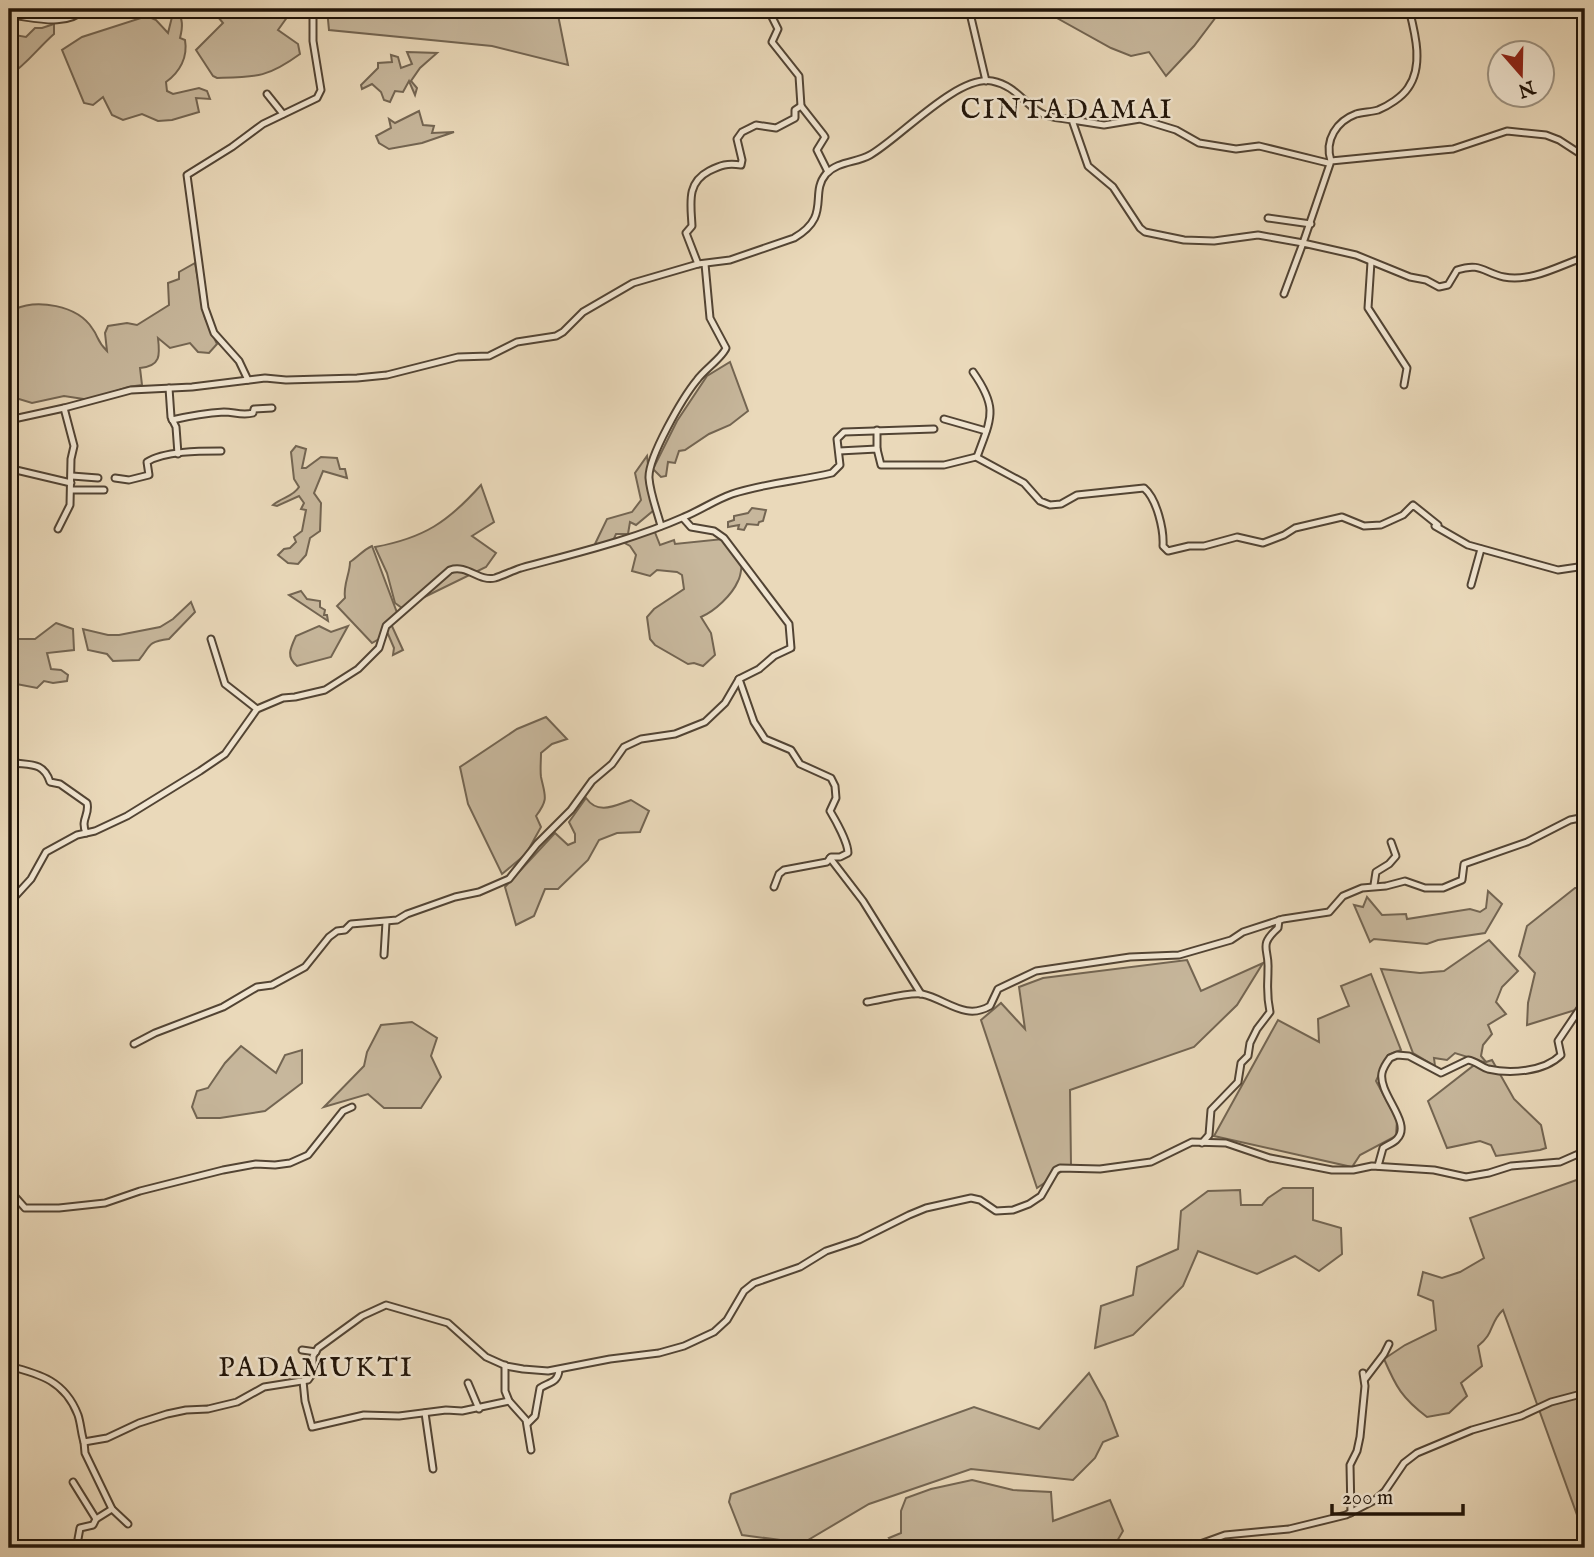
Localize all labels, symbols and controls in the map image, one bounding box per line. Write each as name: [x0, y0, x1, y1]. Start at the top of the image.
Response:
north arrow: [1486, 38, 1556, 108]
text: N: [1514, 74, 1539, 102]
district label: CINTADAMAI: [961, 93, 1174, 128]
district label: PADAMUKTI: [218, 1351, 414, 1386]
scale bar: [1332, 1473, 1463, 1517]
text: 200 m: [1342, 1485, 1393, 1512]

